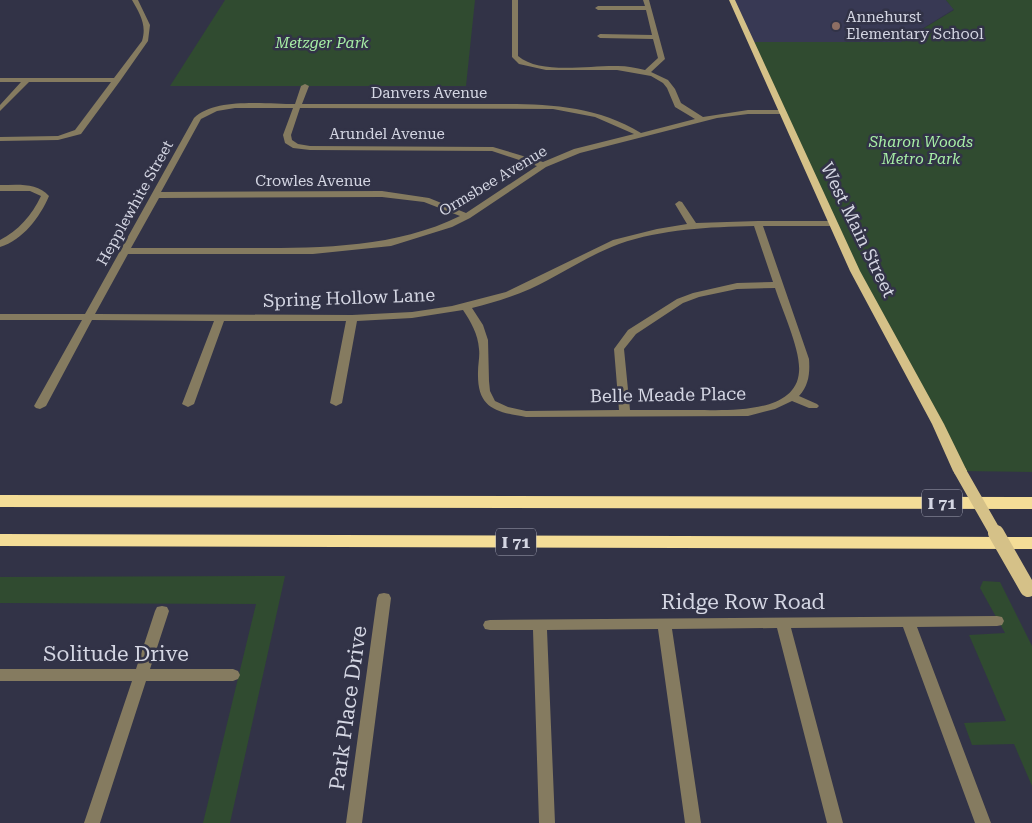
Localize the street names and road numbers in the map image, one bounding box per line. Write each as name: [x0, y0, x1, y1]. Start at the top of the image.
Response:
street label: Danvers Avenue: [371, 84, 487, 102]
street label: Arundel Avenue: [329, 125, 445, 143]
street label: Hepplewhite Street: [93, 137, 177, 269]
street label: Ormsbee Avenue: [436, 142, 550, 220]
street label: West Main Street: [817, 159, 900, 301]
street label: Crowles Avenue: [255, 172, 371, 190]
street label: Spring Hollow Lane: [263, 284, 436, 311]
street label: Belle Meade Place: [590, 383, 746, 406]
road number: I 71: [922, 489, 962, 516]
road number: I 71: [496, 528, 536, 556]
street label: Ridge Row Road: [661, 590, 826, 614]
street label: Park Place Drive: [325, 624, 371, 792]
street label: Solitude Drive: [43, 642, 189, 666]

